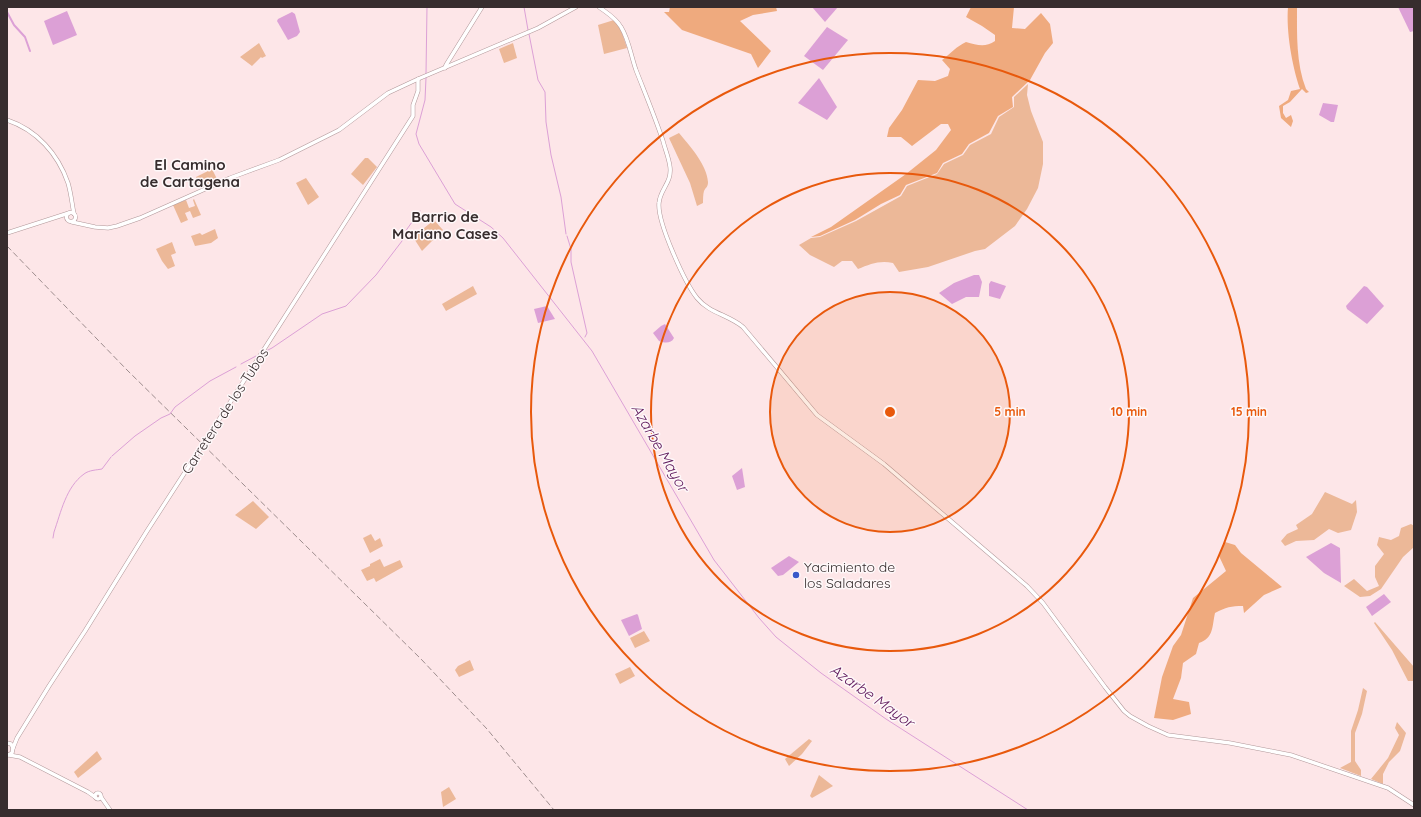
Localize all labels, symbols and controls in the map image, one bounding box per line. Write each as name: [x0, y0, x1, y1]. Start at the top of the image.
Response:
district label: El Camino de Cartagena: [140, 155, 240, 191]
district label: Barrio de Mariano Cases: [392, 207, 498, 243]
street label: Carretera de los Tubos: [178, 345, 272, 477]
water label: Azarbe Mayor: [628, 400, 694, 497]
text: 5 min: [994, 404, 1026, 419]
text: 10 min: [1111, 404, 1147, 419]
text: 15 min: [1231, 404, 1267, 419]
centre of rings: [883, 405, 897, 419]
place label: Yacimiento de los Saladares: [804, 558, 895, 592]
marker: Yacimiento de los Saladares: [791, 570, 801, 580]
water label: Azarbe Mayor: [827, 660, 920, 733]

